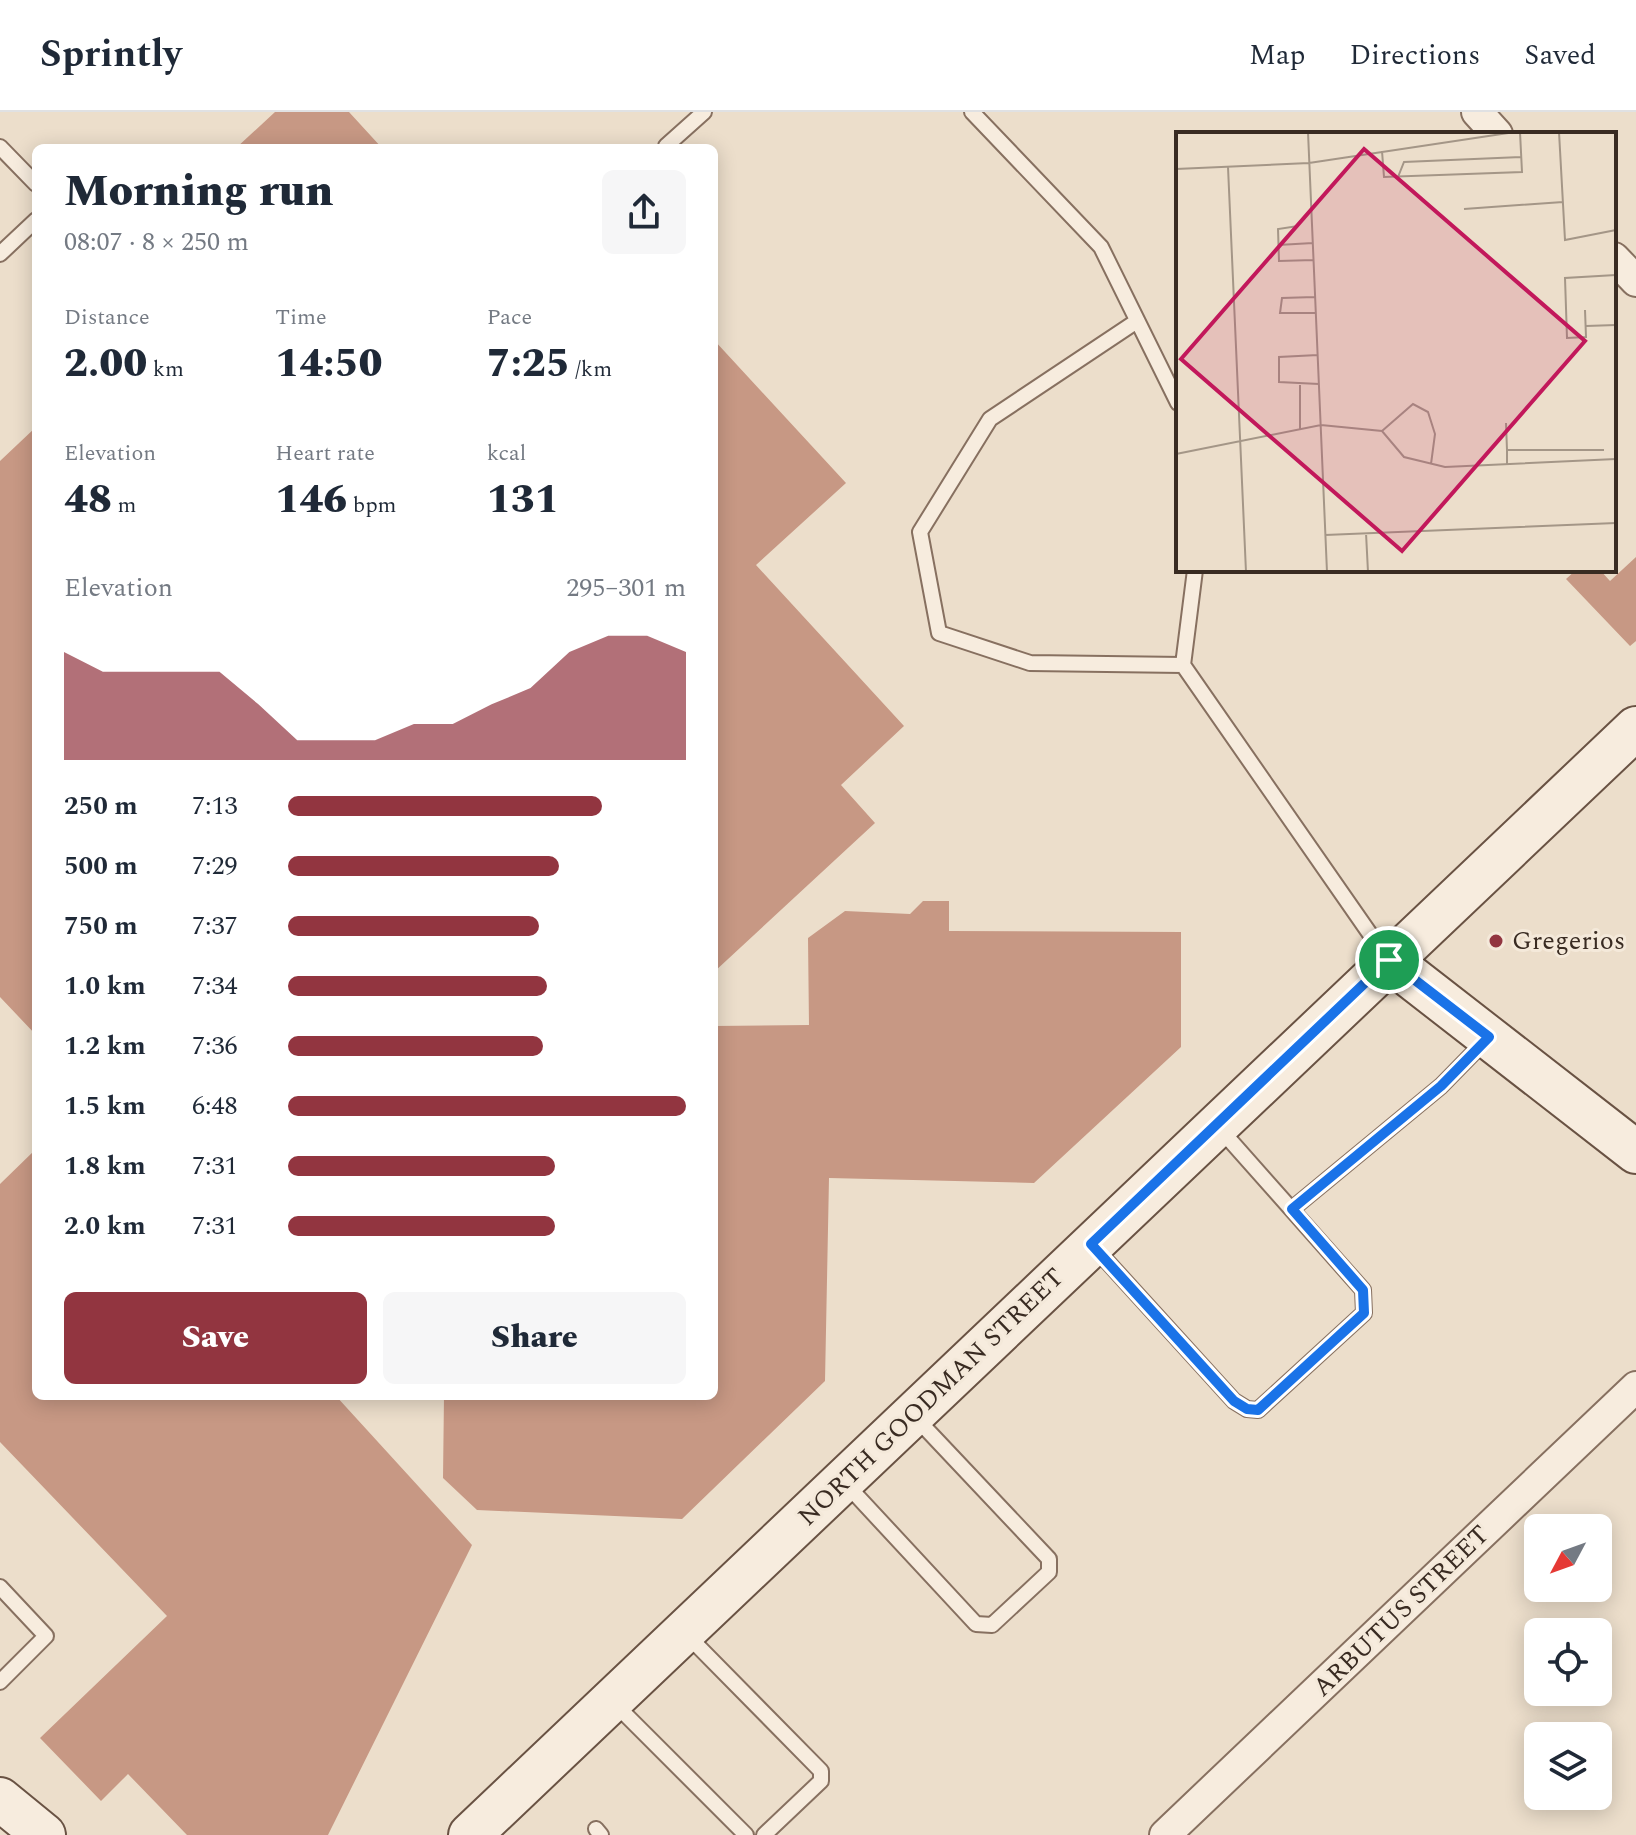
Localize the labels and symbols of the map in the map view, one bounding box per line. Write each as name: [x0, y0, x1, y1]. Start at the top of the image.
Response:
inset map: [1176, 132, 1616, 572]
place label: Gregerios: [1512, 921, 1625, 961]
pin: [1355, 926, 1423, 994]
marker: Gregerios: [1487, 932, 1505, 950]
street label: NORTH GOODMAN STREET: [788, 1258, 1074, 1536]
north arrow: [1524, 1514, 1612, 1602]
street label: ARBUTUS STREET: [1303, 1516, 1499, 1706]

